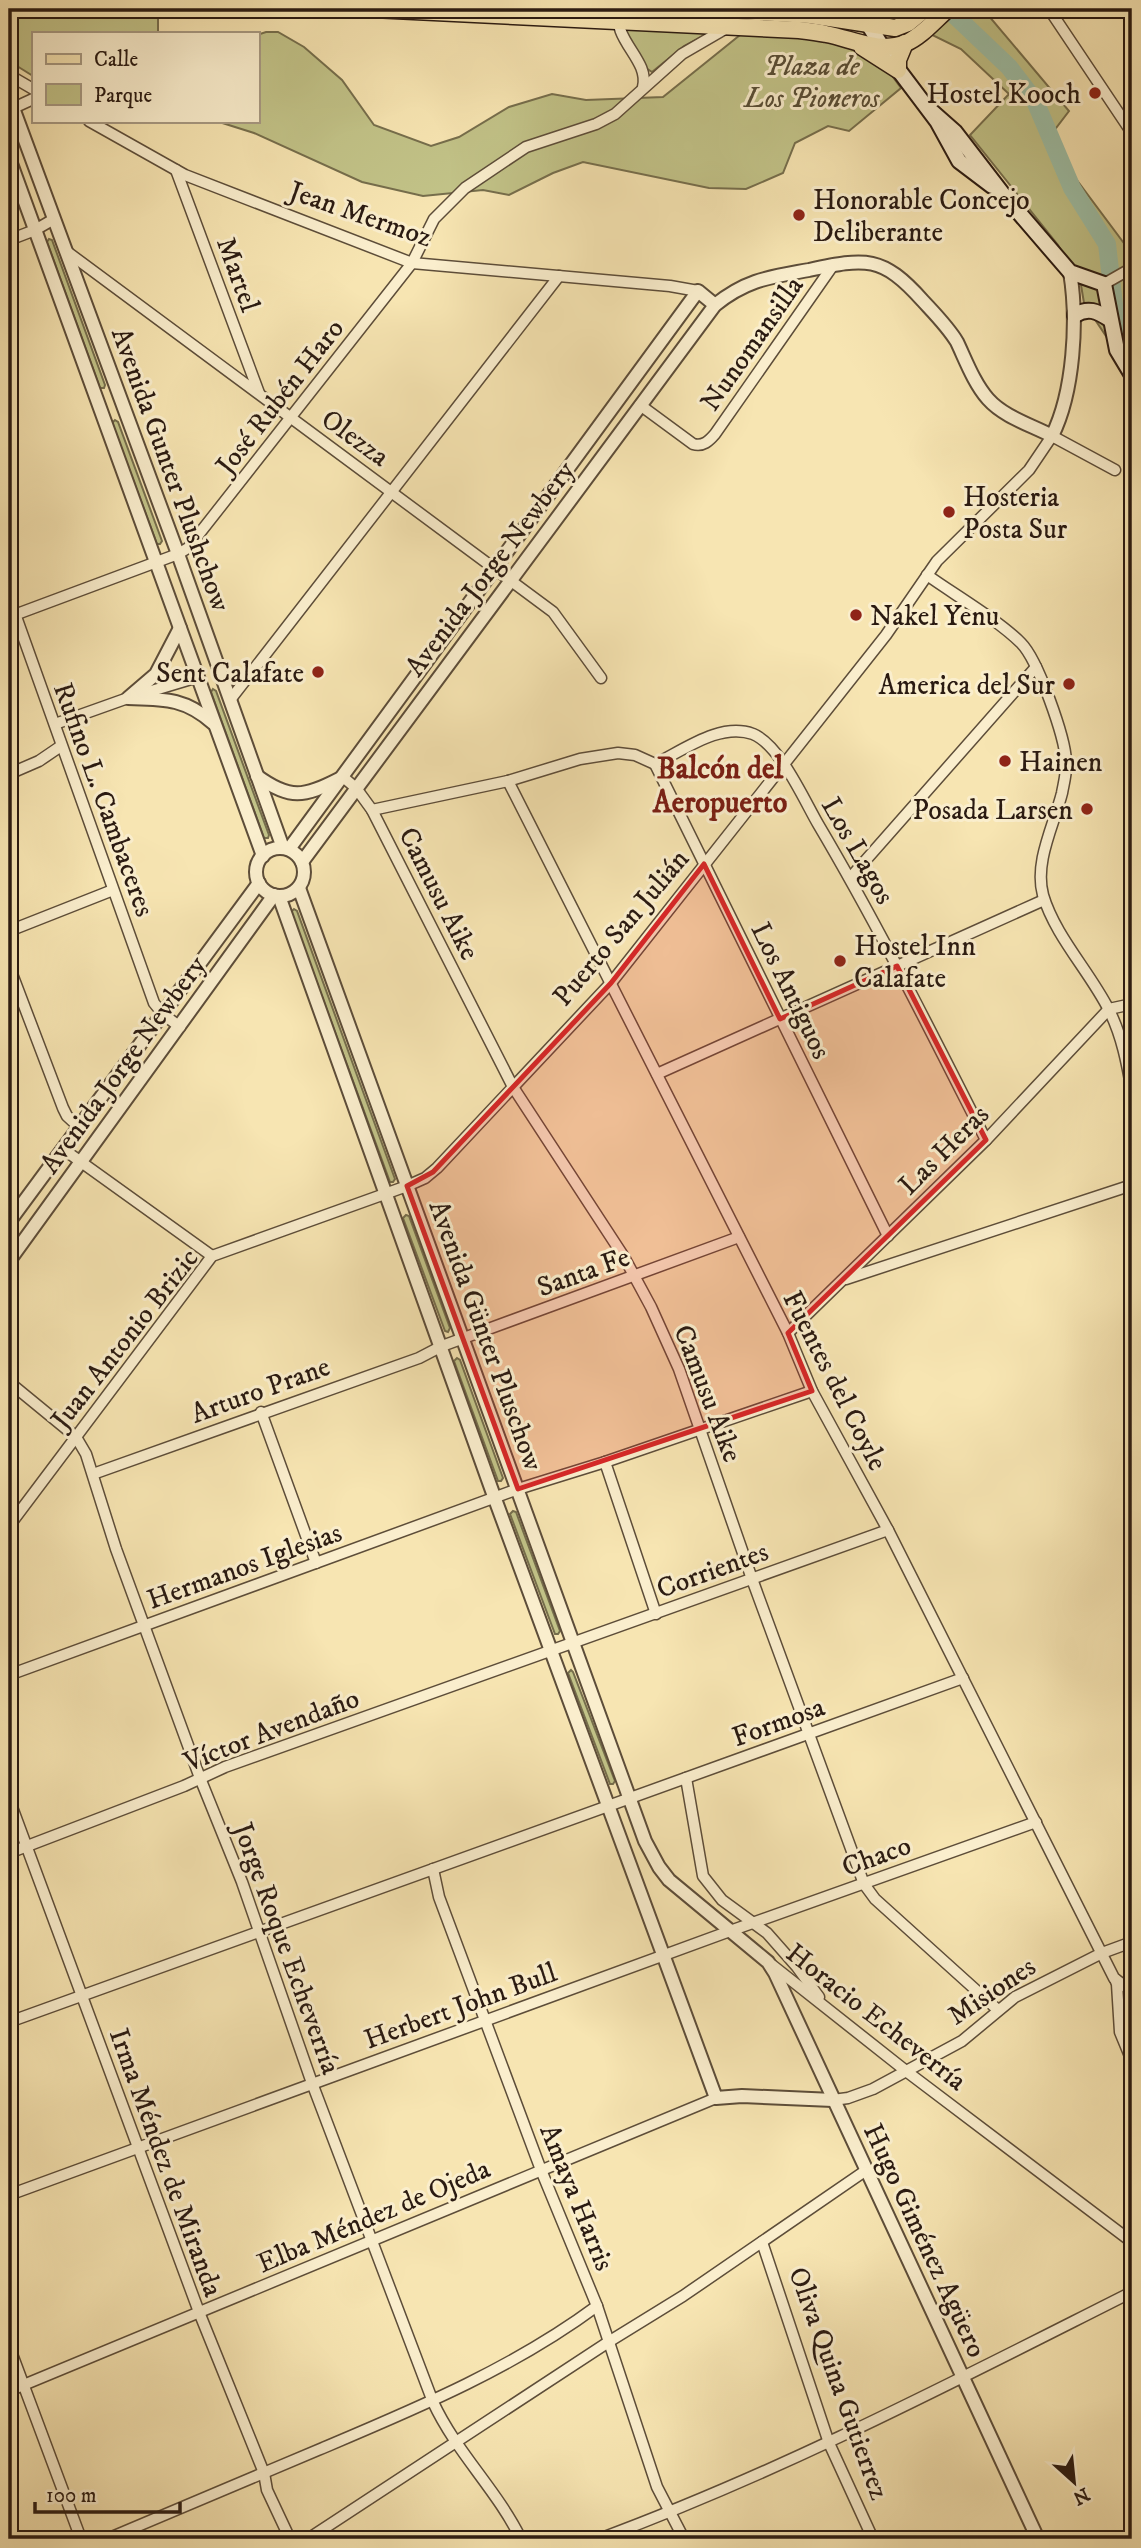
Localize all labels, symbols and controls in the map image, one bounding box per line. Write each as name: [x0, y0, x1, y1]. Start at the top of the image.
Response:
legend: [32, 32, 259, 122]
text: Calle: [94, 47, 138, 73]
park label: Plaza de Los Pioneros: [742, 49, 880, 116]
place label: Hostel Kooch: [927, 77, 1081, 112]
text: Parque: [94, 83, 152, 109]
marker: Hostel Kooch: [1087, 85, 1103, 101]
street label: Jean Mermoz: [282, 173, 437, 255]
place label: Honorable Concejo Deliberante: [813, 183, 1030, 250]
marker: Honorable Concejo Deliberante: [791, 207, 807, 223]
street label: Martel: [208, 232, 267, 317]
street label: Nunomansilla: [693, 269, 812, 418]
street label: José Rubén Haro: [207, 312, 352, 484]
street label: Avenida Gunter Plushchow: [103, 323, 238, 616]
street label: Olezza: [314, 402, 396, 475]
street label: Avenida Jorge Newbery: [398, 454, 583, 684]
place label: Hosteria Posta Sur: [963, 480, 1068, 547]
marker: Hosteria Posta Sur: [941, 504, 957, 520]
place label: Nakel Yenu: [870, 599, 999, 634]
marker: Nakel Yenu: [848, 607, 864, 623]
place label: Sent Calafate: [156, 656, 304, 691]
marker: Sent Calafate: [310, 664, 326, 680]
place label: America del Sur: [878, 668, 1056, 703]
marker: America del Sur: [1061, 676, 1077, 692]
street label: Rufino L. Cambaceres: [45, 678, 162, 921]
place label: Hainen: [1019, 745, 1103, 780]
district label: Balcón del Aeropuerto: [652, 751, 787, 822]
marker: Hainen: [997, 753, 1013, 769]
street label: Los Lagos: [813, 791, 902, 911]
place label: Posada Larsen: [912, 793, 1073, 828]
marker: Posada Larsen: [1079, 801, 1095, 817]
street label: Camusu Aike: [390, 822, 487, 966]
street label: Puerto San Julián: [545, 842, 697, 1013]
street label: Los Antiguos: [743, 917, 839, 1065]
place label: Hostel Inn Calafate: [854, 929, 976, 996]
street label: Avenida Jorge Newbery: [32, 948, 214, 1181]
marker: Hostel Inn Calafate: [832, 953, 848, 969]
street label: Las Heras: [891, 1097, 997, 1203]
street label: Avenida Günter Pluschow: [420, 1196, 551, 1475]
street label: Santa Fe: [532, 1240, 635, 1305]
street label: Juan Antonio Brizic: [42, 1242, 207, 1439]
street label: Fuentes del Coyle: [774, 1285, 895, 1476]
street label: Camusu Aike: [665, 1320, 750, 1467]
street label: Arturo Prane: [186, 1349, 335, 1432]
street label: Hermanos Iglesias: [142, 1515, 347, 1618]
street label: Corrientes: [652, 1534, 773, 1607]
street label: Víctor Avendaño: [178, 1681, 364, 1780]
street label: Formosa: [727, 1690, 830, 1755]
street label: Jorge Roque Echeverría: [224, 1815, 348, 2079]
street label: Chaco: [837, 1828, 916, 1885]
street label: Horacio Echeverría: [779, 1936, 973, 2099]
street label: Misiones: [941, 1949, 1042, 2033]
street label: Herbert John Bull: [359, 1955, 562, 2058]
street label: Irma Méndez de Miranda: [101, 2024, 230, 2302]
street label: Hugo Giménez Agüero: [855, 2118, 994, 2363]
street label: Amaya Harris: [531, 2119, 622, 2276]
street label: Elba Méndez de Ojeda: [252, 2151, 496, 2281]
street label: Oliva Quina Gutierrez: [780, 2262, 897, 2505]
north arrow: [1040, 2446, 1110, 2516]
scale bar: [35, 2471, 180, 2515]
text: N: [1069, 2482, 1093, 2510]
text: 100 m: [46, 2483, 97, 2509]

